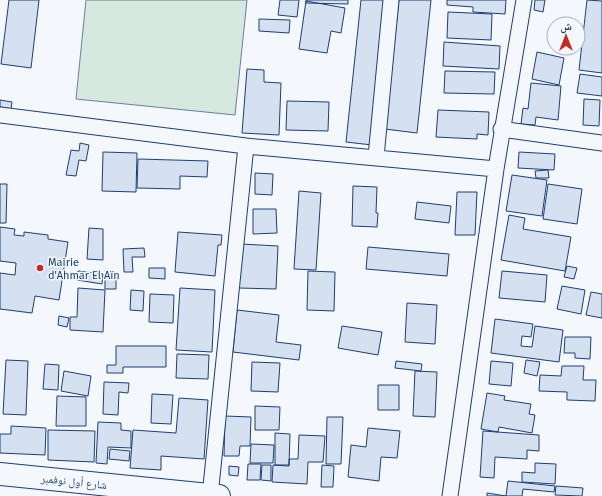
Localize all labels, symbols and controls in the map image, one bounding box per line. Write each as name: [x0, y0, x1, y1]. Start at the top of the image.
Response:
north arrow: [546, 16, 586, 56]
text: ش: [560, 20, 572, 34]
place label: Mairie d'Ahmar El Aïn: [48, 256, 120, 282]
marker: Mairie d'Ahmar El Aïn: [35, 263, 45, 273]
street label: شارع أول نوفمبر: [39, 471, 108, 492]

